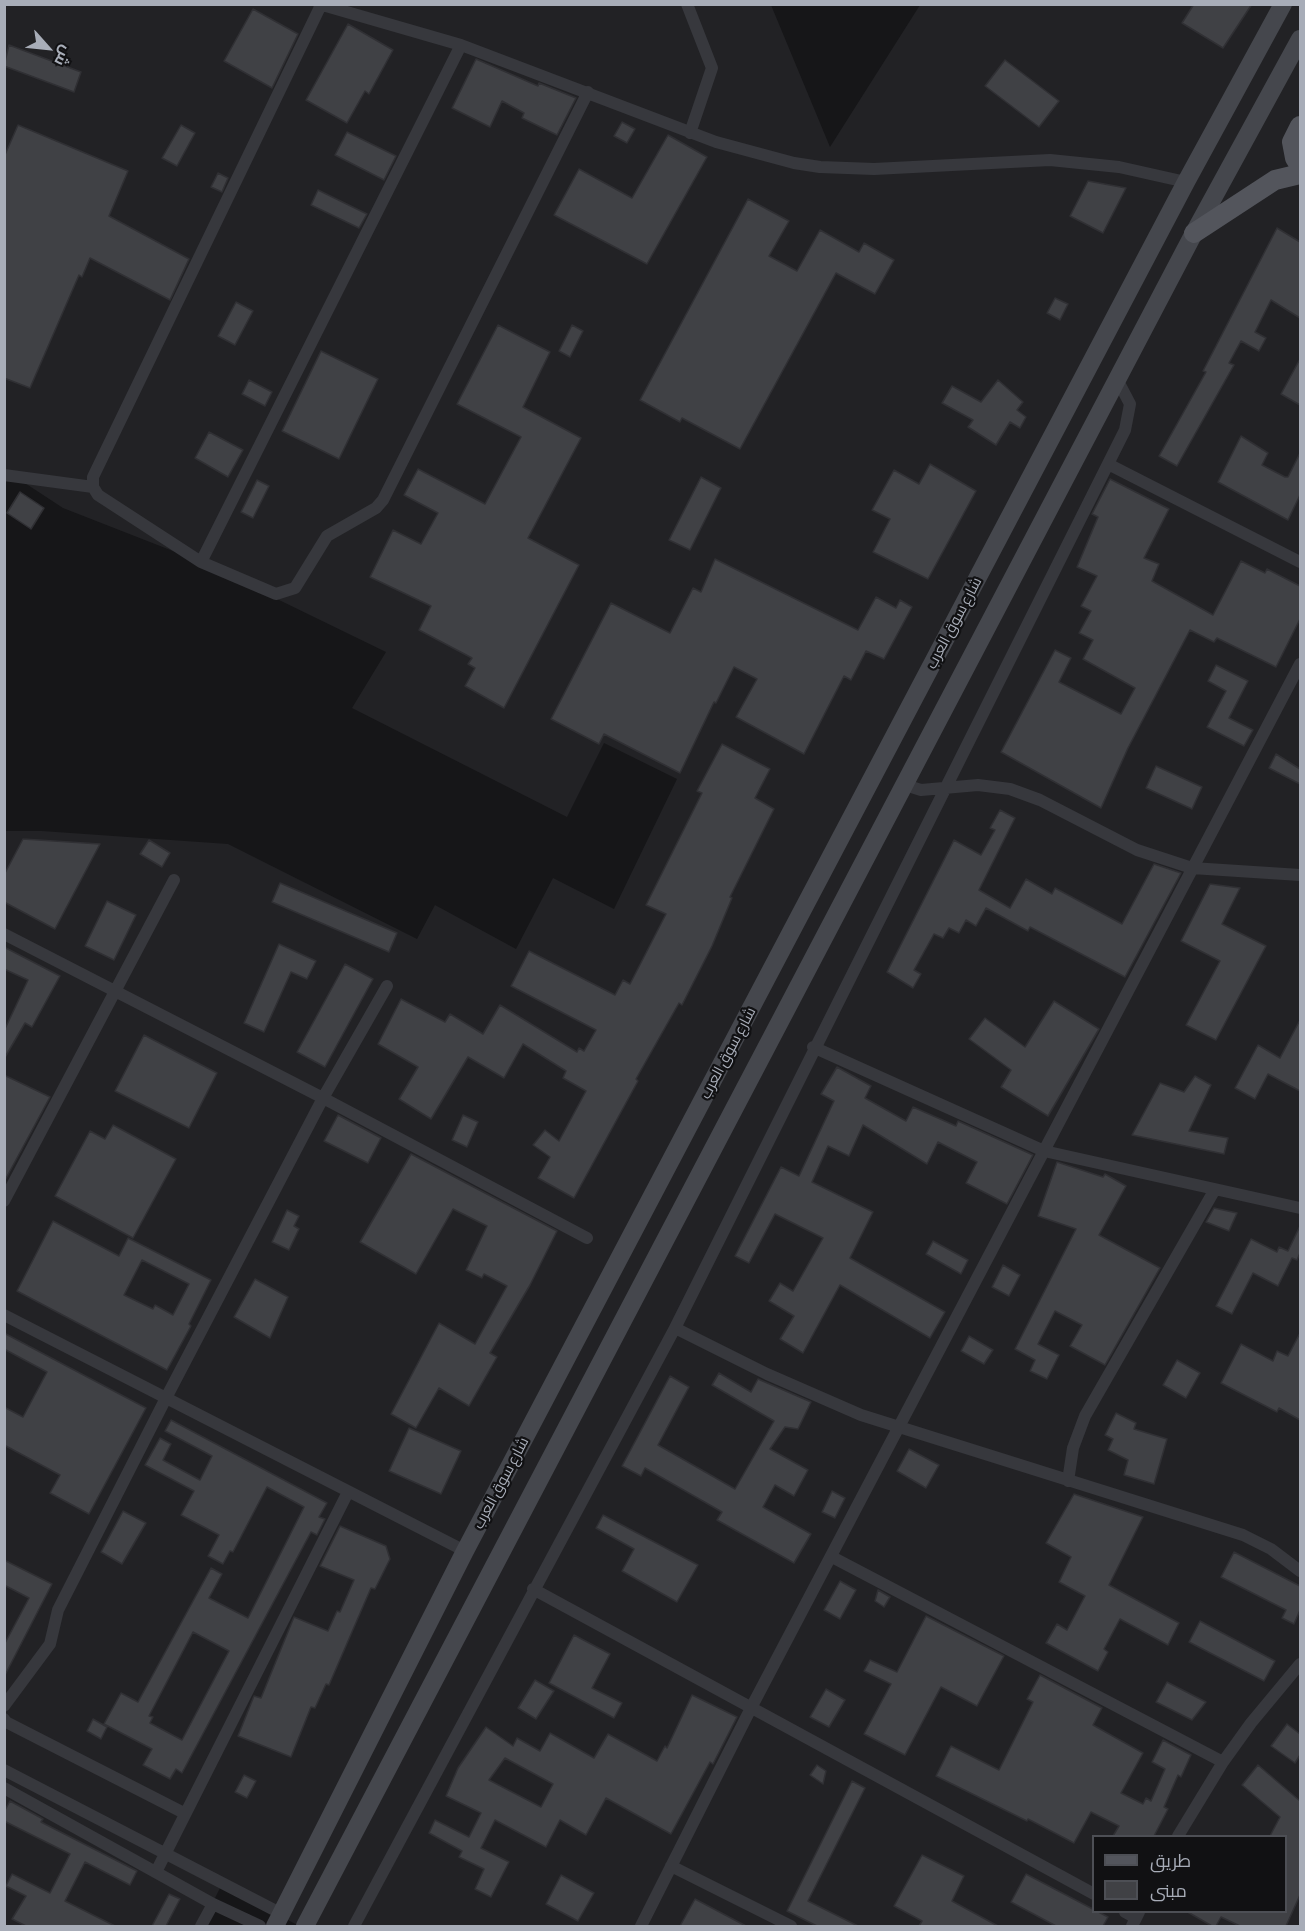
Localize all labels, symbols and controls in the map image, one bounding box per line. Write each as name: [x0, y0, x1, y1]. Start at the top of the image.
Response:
north arrow: [18, 18, 78, 78]
text: ش: [51, 43, 77, 69]
street label: شارع سوق العرب: [922, 574, 986, 672]
street label: شارع سوق العرب: [696, 1004, 760, 1102]
street label: شارع سوق العرب: [469, 1434, 533, 1532]
legend: [1092, 1835, 1287, 1913]
text: طريق: [1150, 1850, 1191, 1871]
text: مبنى: [1150, 1880, 1187, 1901]

